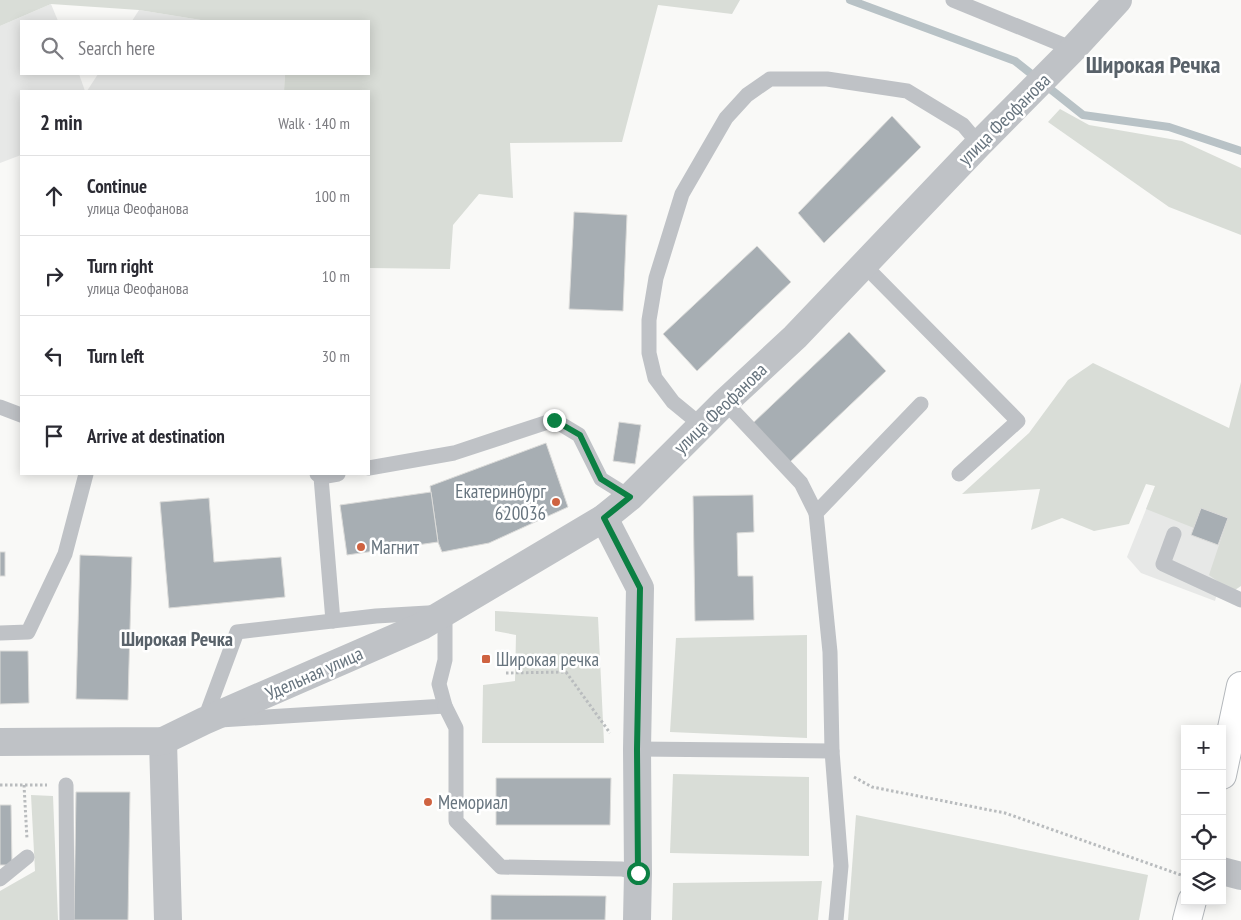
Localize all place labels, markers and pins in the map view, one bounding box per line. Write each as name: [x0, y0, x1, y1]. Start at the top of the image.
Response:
place label: Екатеринбург 620036: [455, 479, 546, 525]
marker: Екатеринбург 620036: [550, 496, 562, 508]
place label: Магнит: [371, 535, 420, 559]
marker: Магнит: [355, 541, 367, 553]
place label: Широкая речка: [496, 647, 599, 671]
marker: Широкая речка: [480, 653, 492, 665]
place label: Мемориал: [438, 790, 508, 814]
marker: Мемориал: [422, 796, 434, 808]

